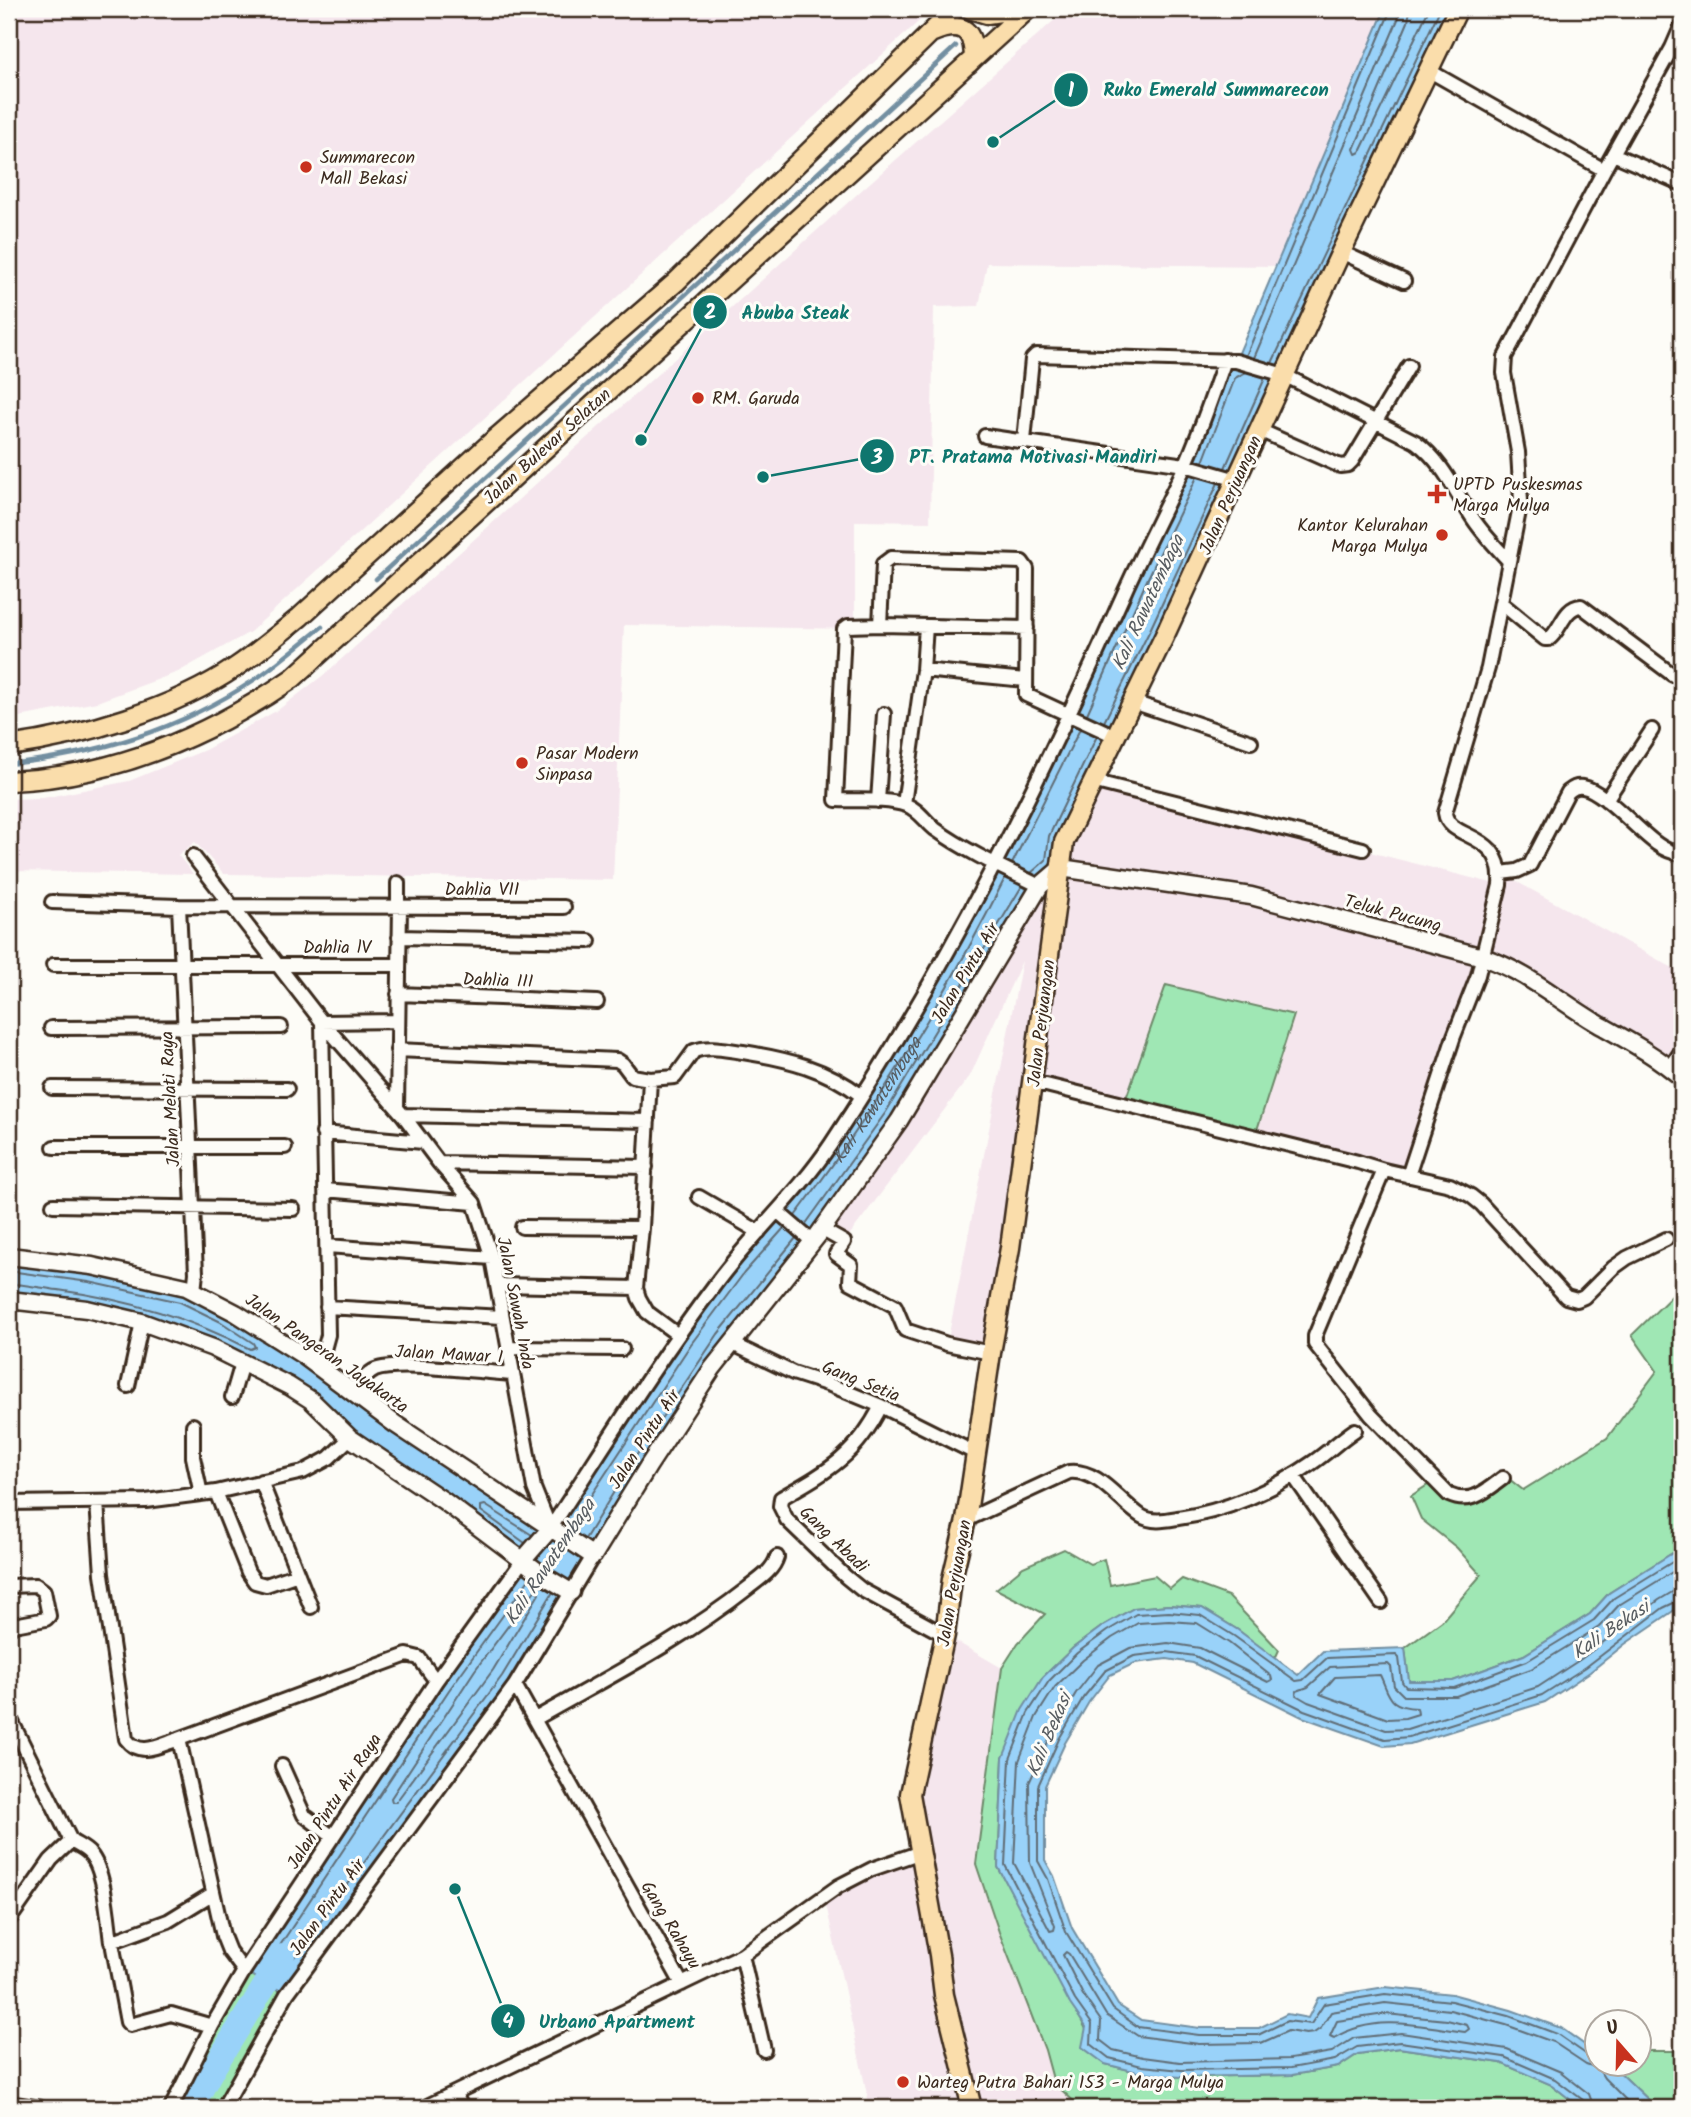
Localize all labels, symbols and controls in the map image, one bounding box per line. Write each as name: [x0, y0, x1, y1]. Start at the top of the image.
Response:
callout: Ruko Emerald Summarecon: [1054, 70, 1342, 110]
text: 1: [1068, 75, 1075, 108]
text: Ruko Emerald Summarecon: [1103, 76, 1329, 106]
place label: Summarecon Mall Bekasi: [320, 144, 415, 194]
marker: Summarecon Mall Bekasi: [298, 159, 314, 175]
callout: Abuba Steak: [692, 292, 862, 332]
text: 2: [704, 297, 716, 330]
text: Abuba Steak: [741, 299, 849, 329]
street label: Jalan Bulevar Selatan: [477, 382, 619, 513]
place label: RM. Garuda: [712, 385, 800, 414]
marker: RM. Garuda: [690, 390, 706, 406]
street label: Jalan Perjuangan: [1192, 431, 1271, 560]
callout: PT. Pratama Motivasi Mandiri: [860, 436, 1170, 476]
text: 3: [870, 442, 883, 475]
text: PT. Pratama Motivasi Mandiri: [909, 443, 1158, 473]
place label: UPTD Puskesmas Marga Mulya: [1453, 471, 1583, 521]
marker: UPTD Puskesmas Marga Mulya: [1427, 484, 1447, 504]
place label: Kantor Kelurahan Marga Mulya: [1297, 512, 1428, 562]
marker: Kantor Kelurahan Marga Mulya: [1434, 527, 1450, 543]
water label: Kali Rawatembaga: [1104, 529, 1194, 676]
place label: Pasar Modern Sinpasa: [536, 740, 639, 790]
marker: Pasar Modern Sinpasa: [514, 755, 530, 771]
street label: Dahlia VII: [445, 876, 519, 905]
street label: Teluk Pucung: [1341, 888, 1445, 941]
street label: Jalan Pintu Air: [924, 916, 1009, 1030]
street label: Dahlia lV: [303, 934, 372, 963]
street label: Jalan Perjuangan: [1020, 958, 1065, 1089]
street label: Dahlia III: [462, 966, 534, 997]
street label: Jalan Melati Raya: [153, 1030, 190, 1168]
water label: Kali Rawatembaga: [825, 1030, 931, 1170]
street label: Jalan Sawah Inda: [487, 1234, 542, 1372]
street label: Jalan Pangeran Jayakarta: [238, 1287, 414, 1422]
street label: Jalan Mawar I: [394, 1338, 504, 1373]
street label: Gang Setia: [817, 1354, 904, 1411]
street label: Jalan Pintu Air: [602, 1383, 689, 1496]
water label: Kali Rawatembaga: [497, 1492, 605, 1631]
street label: Gang Abadi: [792, 1499, 875, 1581]
street label: Jalan Perjuangan: [930, 1518, 981, 1649]
water label: Kali Bekasi: [1566, 1591, 1660, 1668]
water label: Kali Bekasi: [1019, 1684, 1083, 1781]
street label: Jalan Pintu Air Raya: [280, 1728, 390, 1876]
street label: Jalan Pintu Air: [283, 1852, 374, 1963]
street label: Gang Rahayu: [632, 1876, 708, 1976]
callout: Urbano Apartment: [490, 2001, 710, 2041]
text: 4: [502, 2006, 514, 2039]
text: Urbano Apartment: [539, 2008, 696, 2038]
north arrow: [1582, 2008, 1652, 2078]
text: U: [1602, 2013, 1624, 2045]
place label: Warteg Putra Bahari 153 - Marga Mulya: [917, 2069, 1224, 2098]
marker: Warteg Putra Bahari 153 - Marga Mulya: [895, 2074, 911, 2090]

